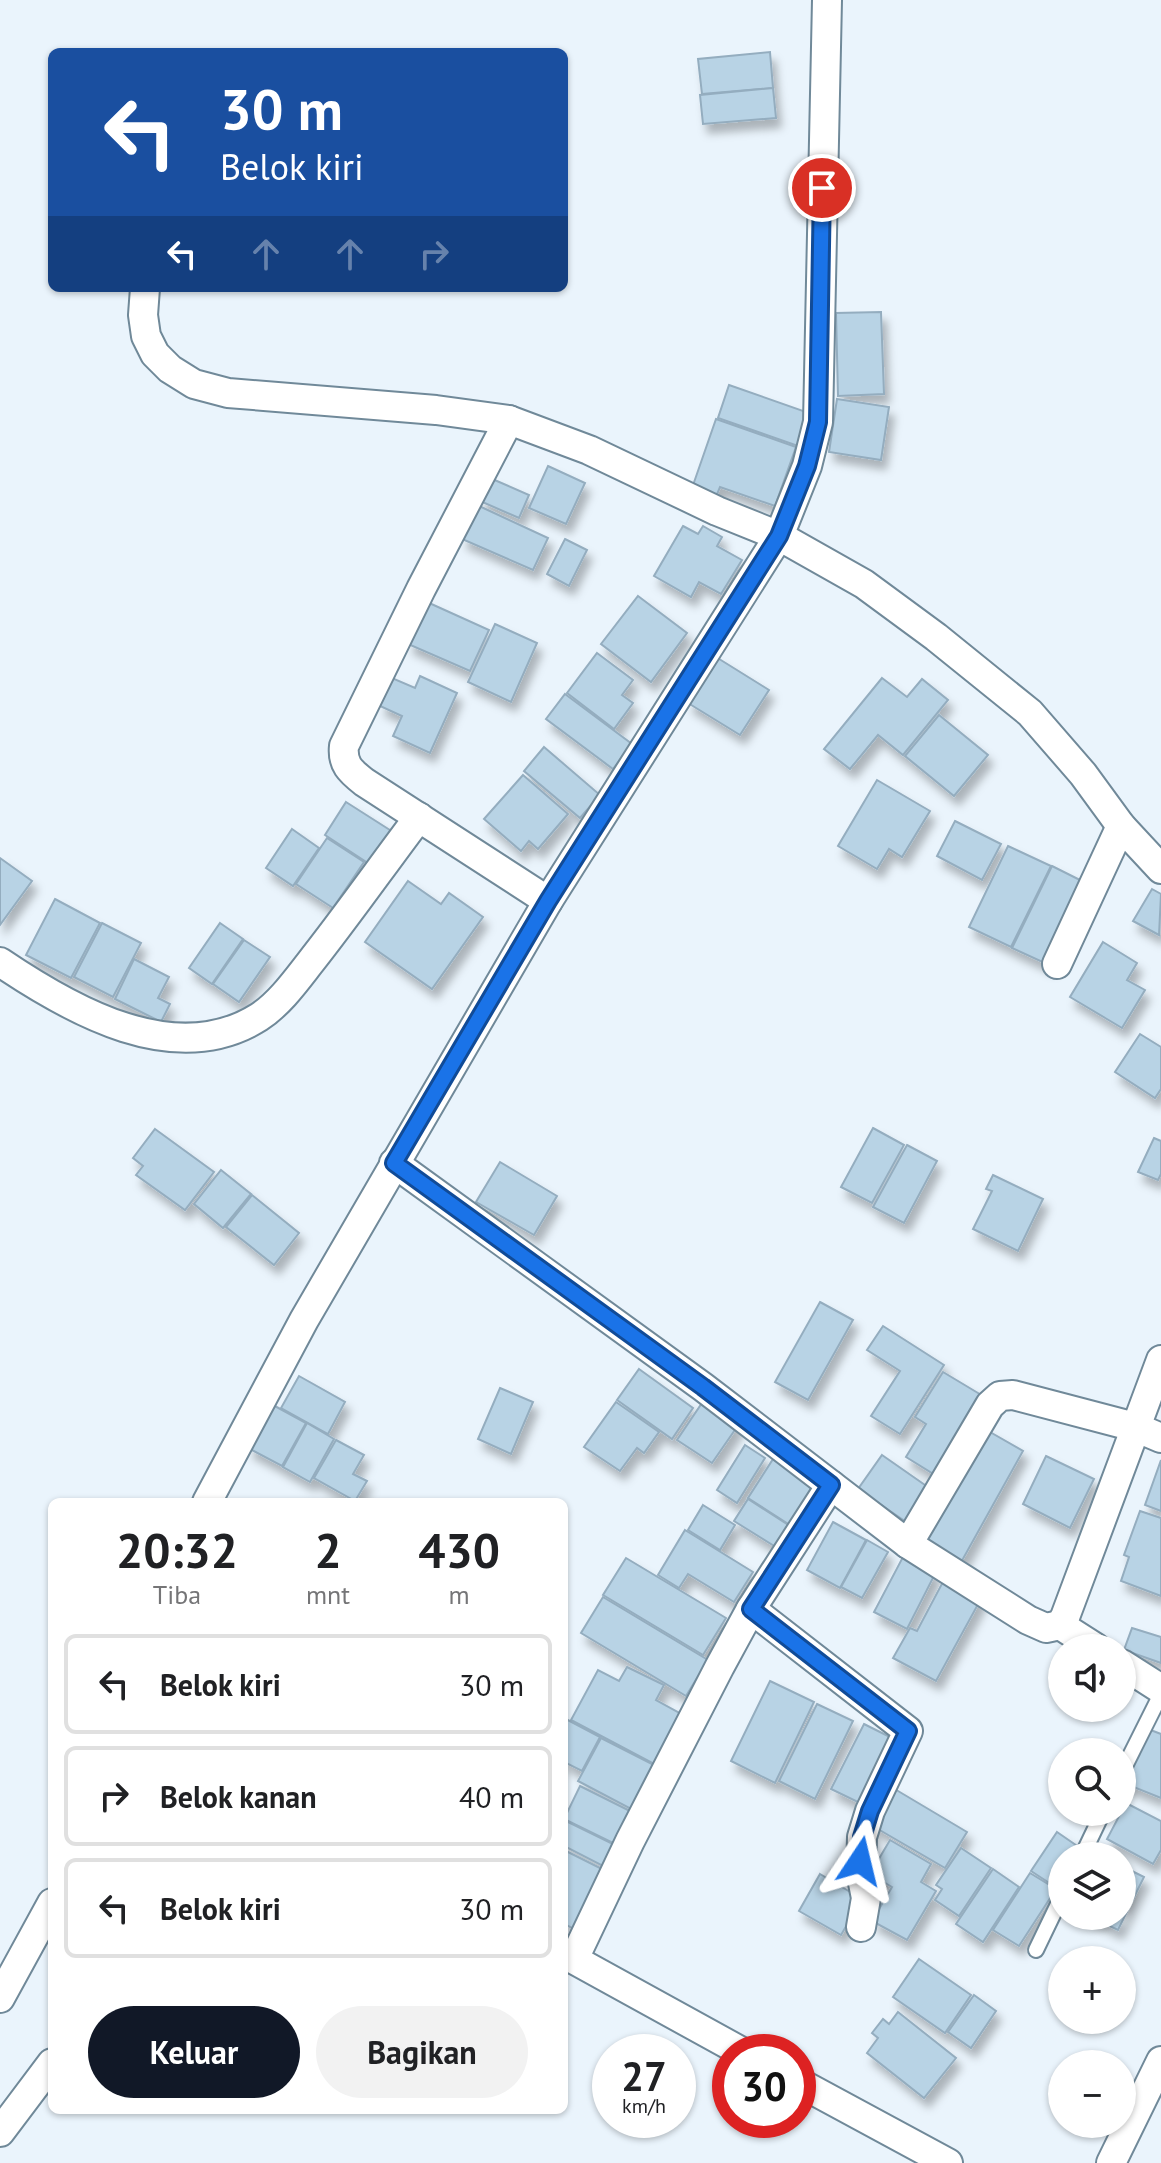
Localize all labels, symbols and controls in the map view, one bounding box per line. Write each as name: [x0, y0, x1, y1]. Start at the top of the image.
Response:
text: 30 m: [220, 73, 343, 145]
icon: left: [88, 80, 192, 184]
text: Belok kiri: [220, 143, 364, 190]
pin: [788, 154, 856, 222]
icon: arrive: [800, 166, 844, 210]
icon: left: [160, 232, 204, 276]
icon: ahead: [244, 232, 288, 276]
icon: ahead: [328, 232, 372, 276]
icon: right: [412, 232, 456, 276]
text: 20:32: [116, 1519, 238, 1581]
text: 2: [314, 1519, 342, 1581]
text: 430: [418, 1519, 500, 1581]
text: Tiba: [153, 1578, 201, 1611]
text: mnt: [306, 1578, 350, 1611]
text: m: [448, 1578, 470, 1611]
map controls: [1048, 1634, 1136, 2138]
button: sound: [1048, 1634, 1136, 1722]
icon: left: [92, 1662, 136, 1706]
text: Belok kiri: [160, 1665, 281, 1704]
text: 30 m: [459, 1665, 524, 1704]
button: search: [1048, 1738, 1136, 1826]
icon: right: [92, 1774, 136, 1818]
text: Belok kanan: [160, 1777, 317, 1816]
text: 40 m: [459, 1777, 524, 1816]
position arrow: [818, 1819, 902, 1903]
button: layers: [1048, 1842, 1136, 1930]
icon: left: [92, 1886, 136, 1930]
text: Belok kiri: [160, 1889, 281, 1928]
text: 30 m: [459, 1889, 524, 1928]
button: +: [1048, 1946, 1136, 2034]
button: Keluar: [88, 2006, 300, 2098]
button: Bagikan: [316, 2006, 528, 2098]
speed limit sign: 30: [712, 2034, 816, 2138]
text: 27: [621, 2050, 667, 2102]
button: −: [1048, 2050, 1136, 2138]
text: km/h: [622, 2093, 666, 2119]

